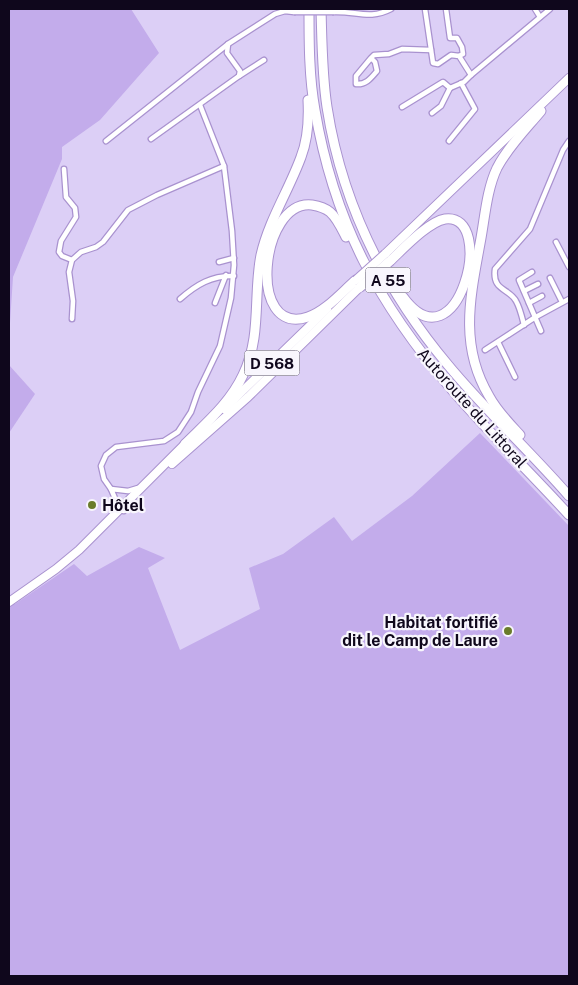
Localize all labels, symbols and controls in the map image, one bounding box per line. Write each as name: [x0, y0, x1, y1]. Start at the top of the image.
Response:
road number: A 55: [366, 268, 410, 292]
street label: Autoroute du Littoral: [413, 344, 531, 472]
road number: D 568: [244, 350, 300, 376]
place label: Hôtel: [102, 496, 144, 515]
marker: Hôtel: [86, 499, 98, 511]
place label: Habitat fortifié dit le Camp de Laure: [342, 613, 498, 650]
marker: Habitat fortifié dit le Camp de Laure: [502, 625, 514, 637]

